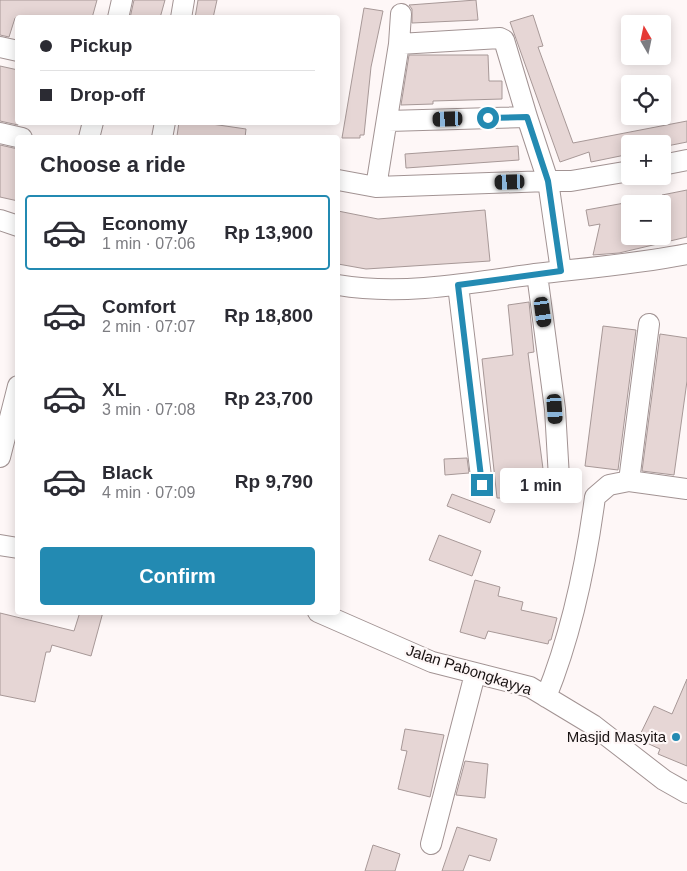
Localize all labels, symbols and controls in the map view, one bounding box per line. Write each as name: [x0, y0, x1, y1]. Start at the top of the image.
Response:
north arrow: [621, 15, 671, 65]
map controls: [621, 15, 671, 245]
text: Pickup: [70, 35, 132, 56]
button: locate: [621, 75, 671, 125]
text: Drop-off: [70, 84, 145, 105]
route start: [477, 107, 499, 129]
car: [432, 111, 463, 127]
button: +: [621, 135, 671, 185]
text: Choose a ride: [40, 152, 185, 177]
car: [494, 174, 525, 190]
button: −: [621, 195, 671, 245]
icon: car: [42, 210, 87, 255]
text: Economy: [102, 213, 188, 234]
text: Rp 13,900: [224, 222, 313, 243]
text: 1 min · 07:06: [102, 235, 195, 252]
icon: car: [42, 293, 87, 338]
text: Comfort: [102, 296, 176, 317]
car: [533, 296, 552, 328]
text: Rp 18,800: [224, 305, 313, 326]
text: 2 min · 07:07: [102, 318, 195, 335]
icon: car: [42, 376, 87, 421]
text: XL: [102, 379, 126, 400]
text: Rp 23,700: [224, 388, 313, 409]
car: [546, 394, 563, 424]
text: 3 min · 07:08: [102, 401, 195, 418]
icon: car: [42, 459, 87, 504]
text: Black: [102, 462, 153, 483]
callout: 1 min: [500, 468, 582, 502]
text: Rp 9,790: [235, 471, 313, 492]
route end: [471, 474, 493, 496]
text: 1 min: [520, 477, 562, 494]
text: 4 min · 07:09: [102, 484, 195, 501]
button: Confirm: [40, 547, 315, 605]
street label: Jalan Pabongkayya: [404, 641, 535, 698]
place label: Masjid Masyita: [567, 728, 667, 745]
marker: Masjid Masyita: [670, 731, 682, 743]

